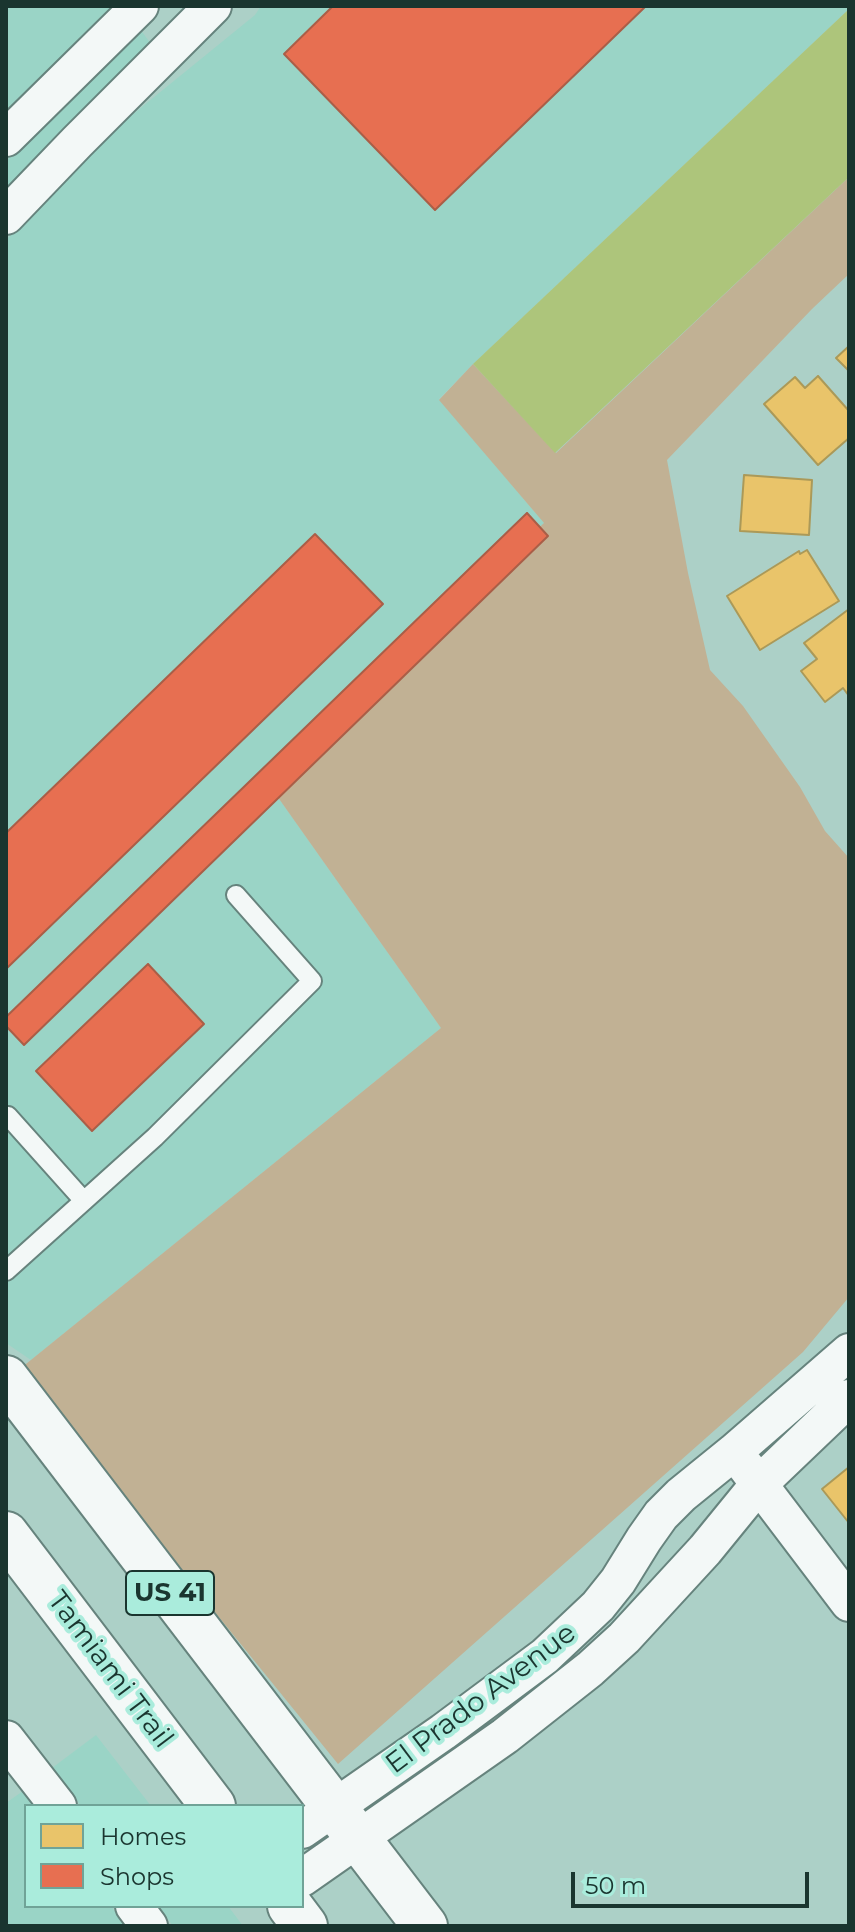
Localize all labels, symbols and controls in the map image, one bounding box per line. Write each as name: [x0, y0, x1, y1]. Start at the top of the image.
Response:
road number: US 41: [126, 1571, 214, 1615]
street label: Tamiami Trail: [40, 1585, 180, 1755]
street label: El Prado Avenue: [379, 1617, 583, 1781]
legend: [24, 1804, 304, 1908]
text: Homes: [100, 1822, 186, 1851]
scale bar: [575, 1856, 813, 1906]
text: Shops: [100, 1862, 174, 1891]
text: 50 m: [585, 1871, 646, 1900]

